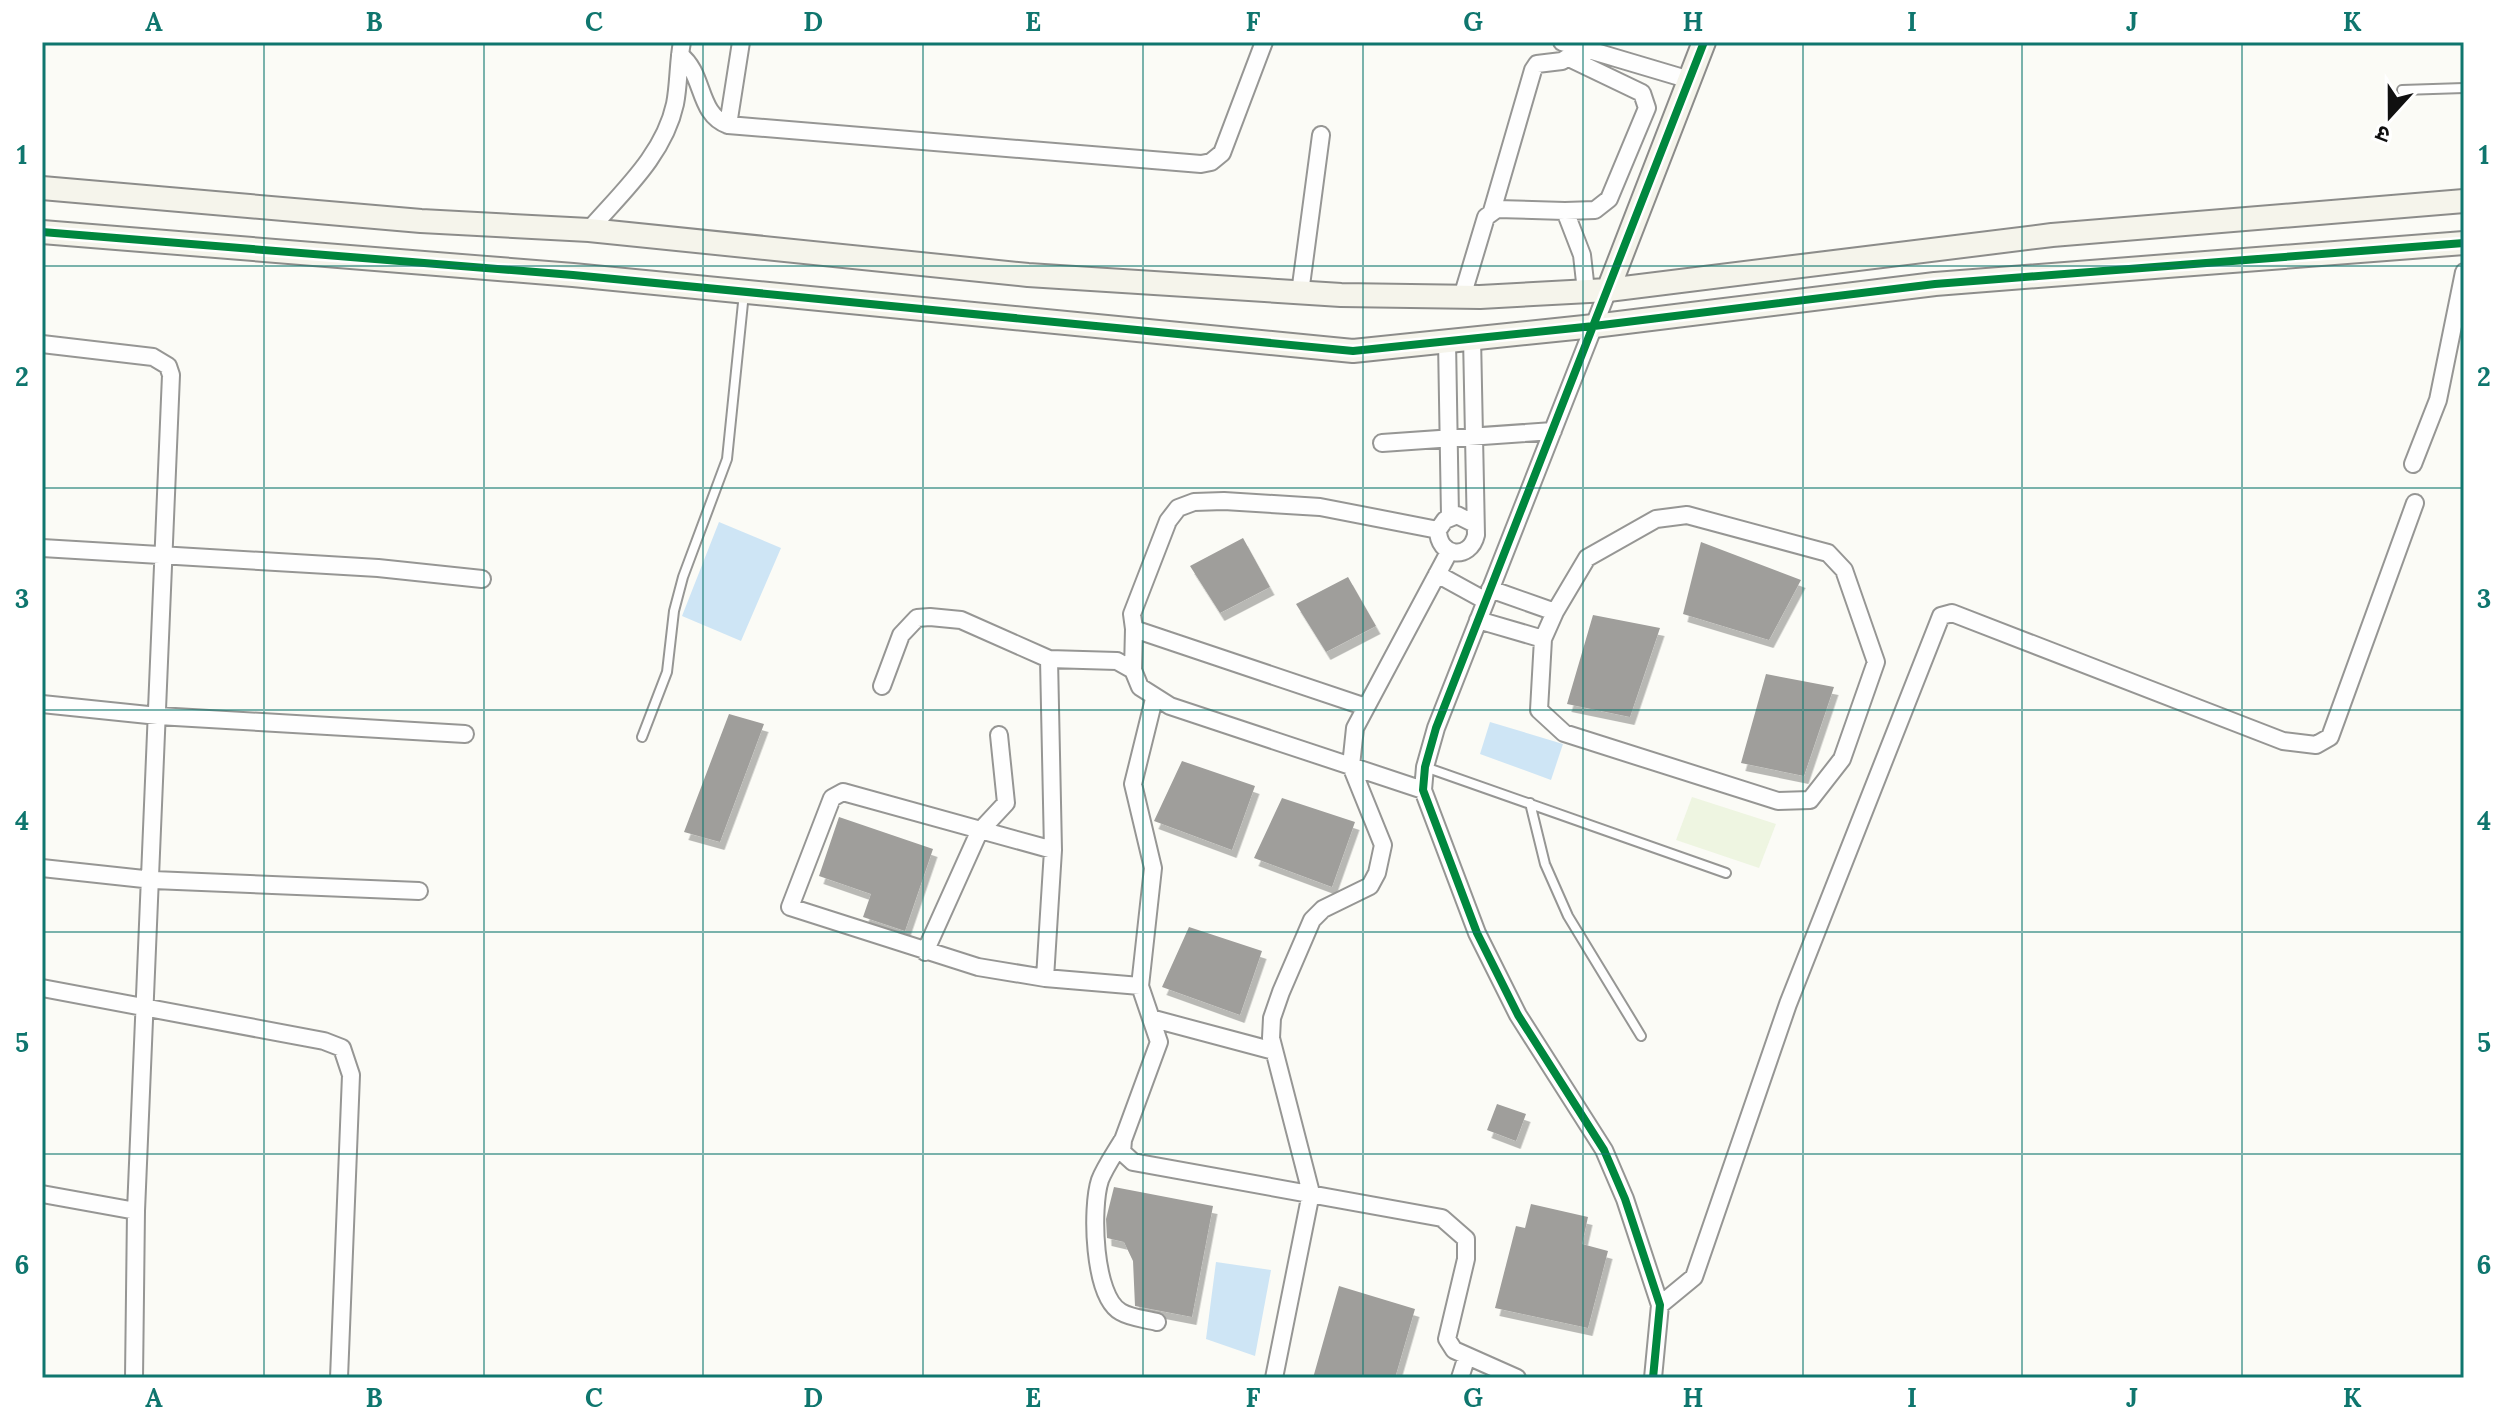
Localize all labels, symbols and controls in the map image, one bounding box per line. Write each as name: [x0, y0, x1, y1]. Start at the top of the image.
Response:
text: A: [145, 5, 163, 38]
text: B: [365, 5, 383, 38]
text: C: [585, 5, 603, 38]
text: D: [803, 5, 823, 38]
text: E: [1025, 5, 1041, 38]
text: F: [1246, 5, 1261, 38]
text: G: [1463, 5, 1483, 38]
text: H: [1683, 5, 1703, 38]
text: I: [1907, 5, 1917, 38]
text: J: [2126, 5, 2138, 38]
text: K: [2343, 5, 2362, 38]
north arrow: [2350, 76, 2430, 156]
text: उ: [2371, 119, 2394, 150]
text: 1: [17, 138, 27, 171]
text: 1: [2479, 138, 2489, 171]
text: 2: [15, 360, 29, 393]
text: 2: [2477, 360, 2491, 393]
text: 3: [15, 582, 29, 615]
text: 3: [2477, 582, 2491, 615]
text: 4: [15, 804, 29, 837]
text: 4: [2477, 804, 2491, 837]
text: 5: [15, 1026, 29, 1059]
text: 5: [2477, 1026, 2491, 1059]
text: 6: [15, 1248, 29, 1281]
text: 6: [2477, 1248, 2491, 1281]
text: A: [145, 1381, 163, 1414]
text: B: [365, 1381, 383, 1414]
text: C: [585, 1381, 603, 1414]
text: D: [803, 1381, 823, 1414]
text: E: [1025, 1381, 1041, 1414]
text: F: [1246, 1381, 1261, 1414]
text: G: [1463, 1381, 1483, 1414]
text: H: [1683, 1381, 1703, 1414]
text: I: [1907, 1381, 1917, 1414]
text: J: [2126, 1381, 2138, 1414]
text: K: [2343, 1381, 2362, 1414]

